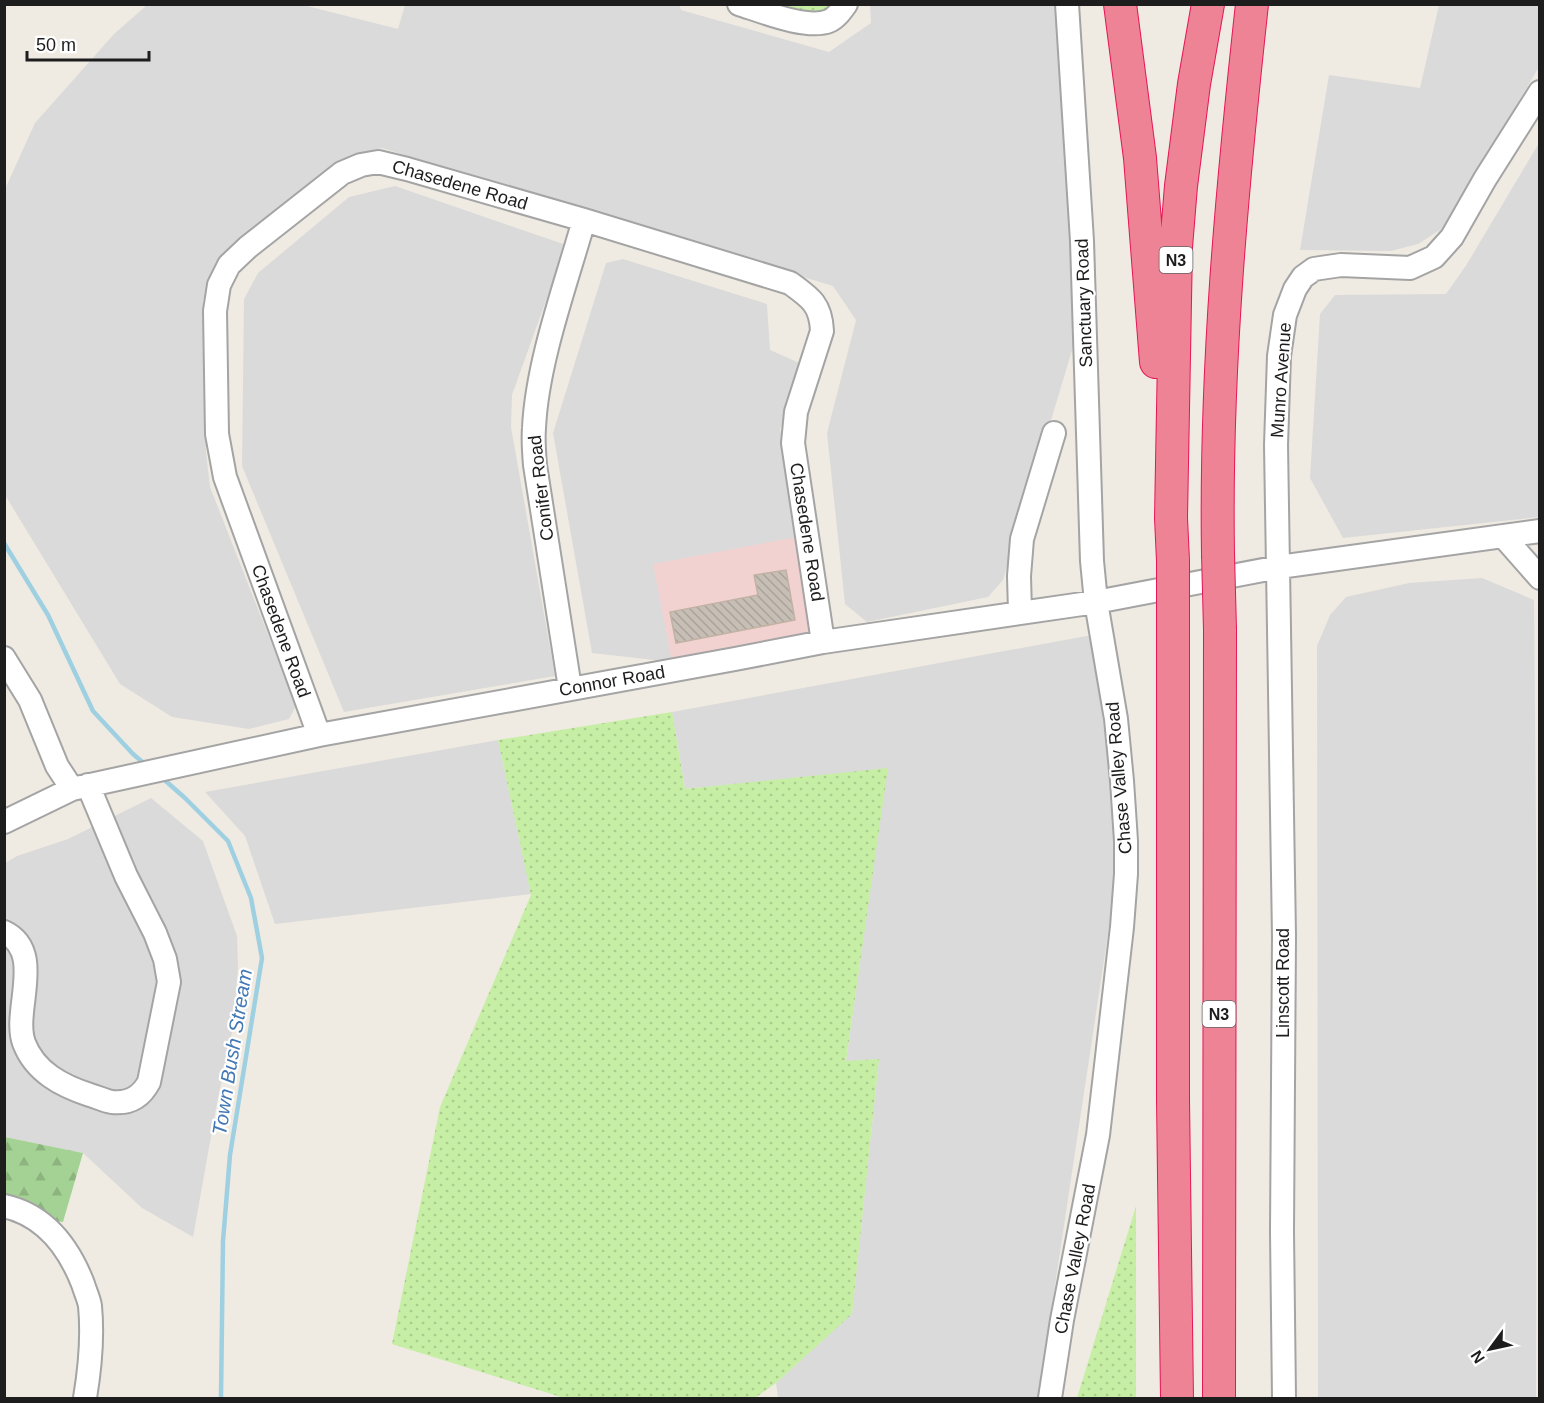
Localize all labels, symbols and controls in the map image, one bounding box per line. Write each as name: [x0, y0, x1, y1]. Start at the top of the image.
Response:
scale bar: [27, 24, 148, 62]
text: 50 m: [36, 35, 76, 55]
street label: Chasedene Road: [390, 156, 530, 214]
street label: Sanctuary Road: [1072, 238, 1096, 368]
road number: N3: [1160, 247, 1192, 273]
street label: Munro Avenue: [1267, 322, 1295, 438]
street label: Conifer Road: [525, 434, 557, 542]
street label: Chasedene Road: [786, 461, 828, 603]
street label: Chasedene Road: [248, 562, 314, 700]
street label: Connor Road: [558, 662, 666, 700]
street label: Chase Valley Road: [1102, 701, 1136, 855]
street label: Linscott Road: [1273, 928, 1293, 1038]
water label: Town Bush Stream: [208, 967, 256, 1137]
road number: N3: [1202, 1001, 1236, 1027]
street label: Chase Valley Road: [1051, 1182, 1099, 1336]
north arrow: [1460, 1319, 1520, 1379]
text: N: [1468, 1347, 1488, 1366]

